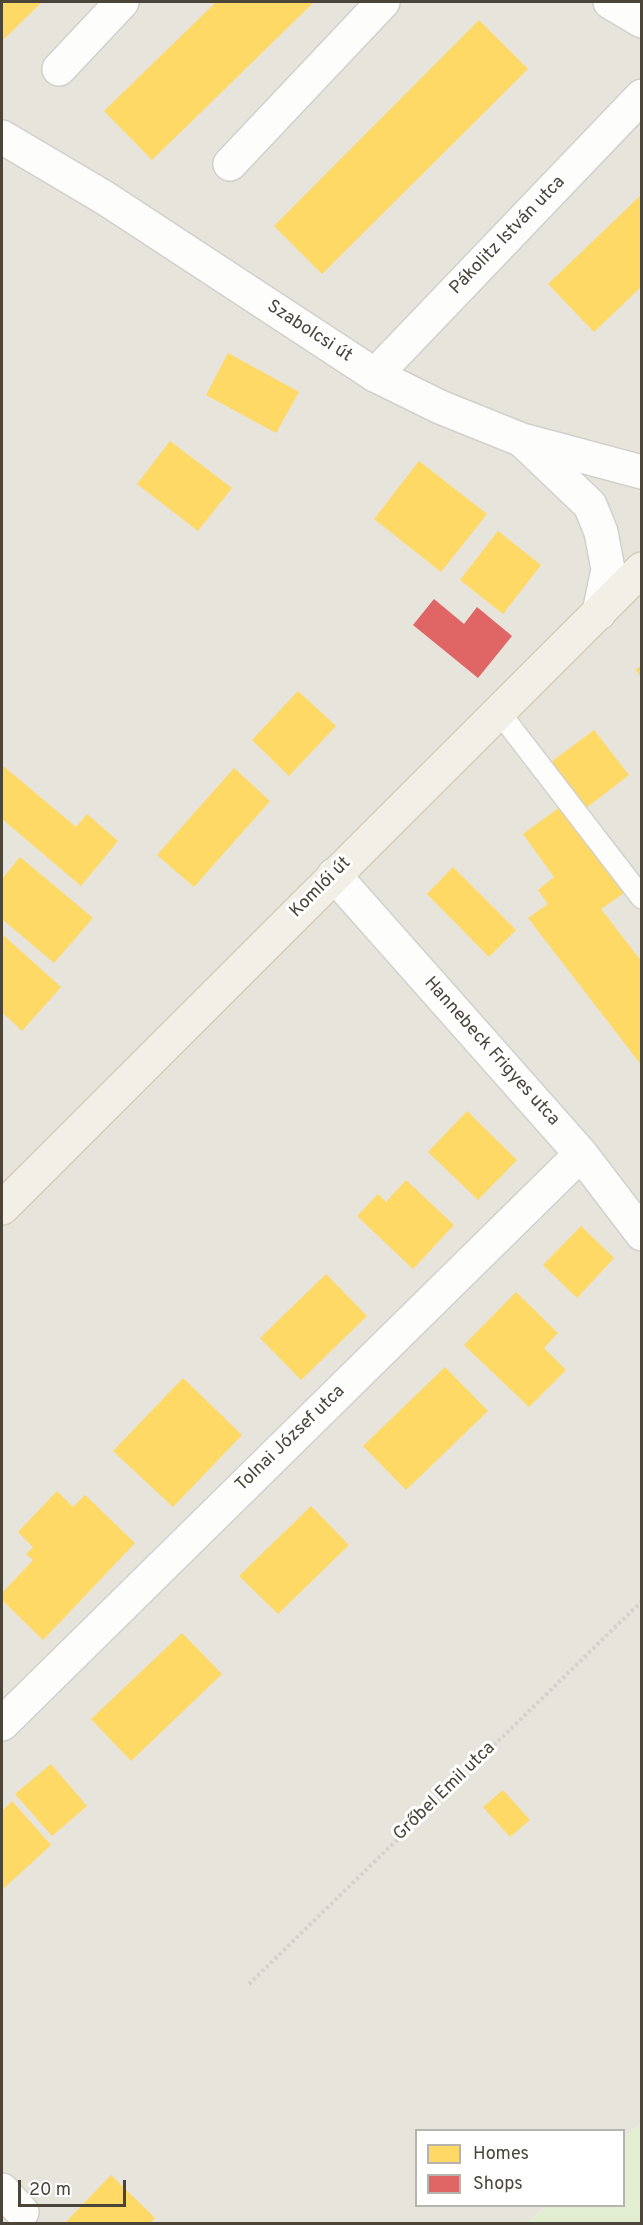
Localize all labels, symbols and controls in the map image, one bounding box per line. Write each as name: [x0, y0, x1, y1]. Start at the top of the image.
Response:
street label: Pákolitz István utca: [446, 172, 570, 300]
street label: Szabolcsi út: [262, 296, 356, 368]
street label: Komlói út: [286, 853, 356, 923]
street label: Hannebeck Frigyes utca: [419, 973, 563, 1131]
street label: Tolnai József utca: [232, 1381, 350, 1497]
street label: Grőbel Emil utca: [390, 1738, 500, 1846]
legend: [415, 2129, 625, 2207]
text: Homes: [473, 2143, 529, 2166]
scale bar: [21, 2168, 129, 2206]
text: Shops: [473, 2173, 523, 2196]
text: 20 m: [29, 2179, 71, 2202]

